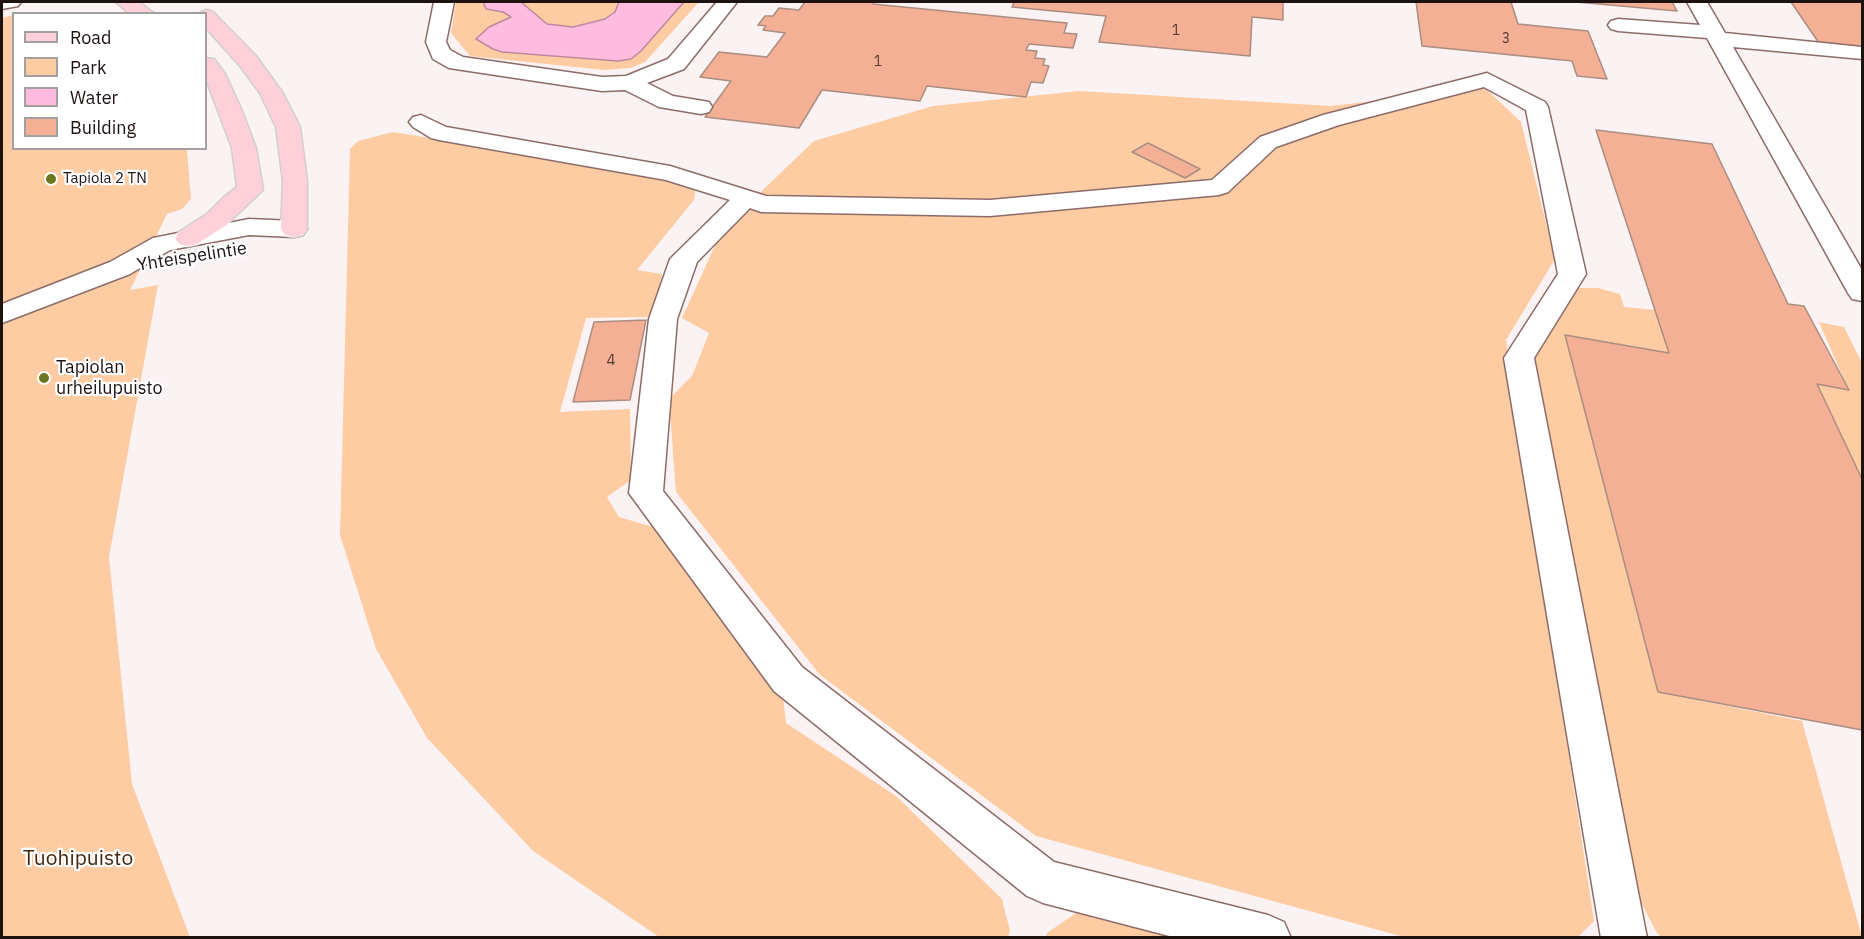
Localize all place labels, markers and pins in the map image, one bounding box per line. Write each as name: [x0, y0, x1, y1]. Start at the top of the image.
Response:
place label: Tapiola 2 TN: [63, 170, 147, 188]
marker: Tapiola 2 TN: [44, 172, 58, 186]
place label: Tapiolan urheilupuisto: [56, 357, 163, 400]
marker: Tapiolan urheilupuisto: [37, 371, 51, 385]

